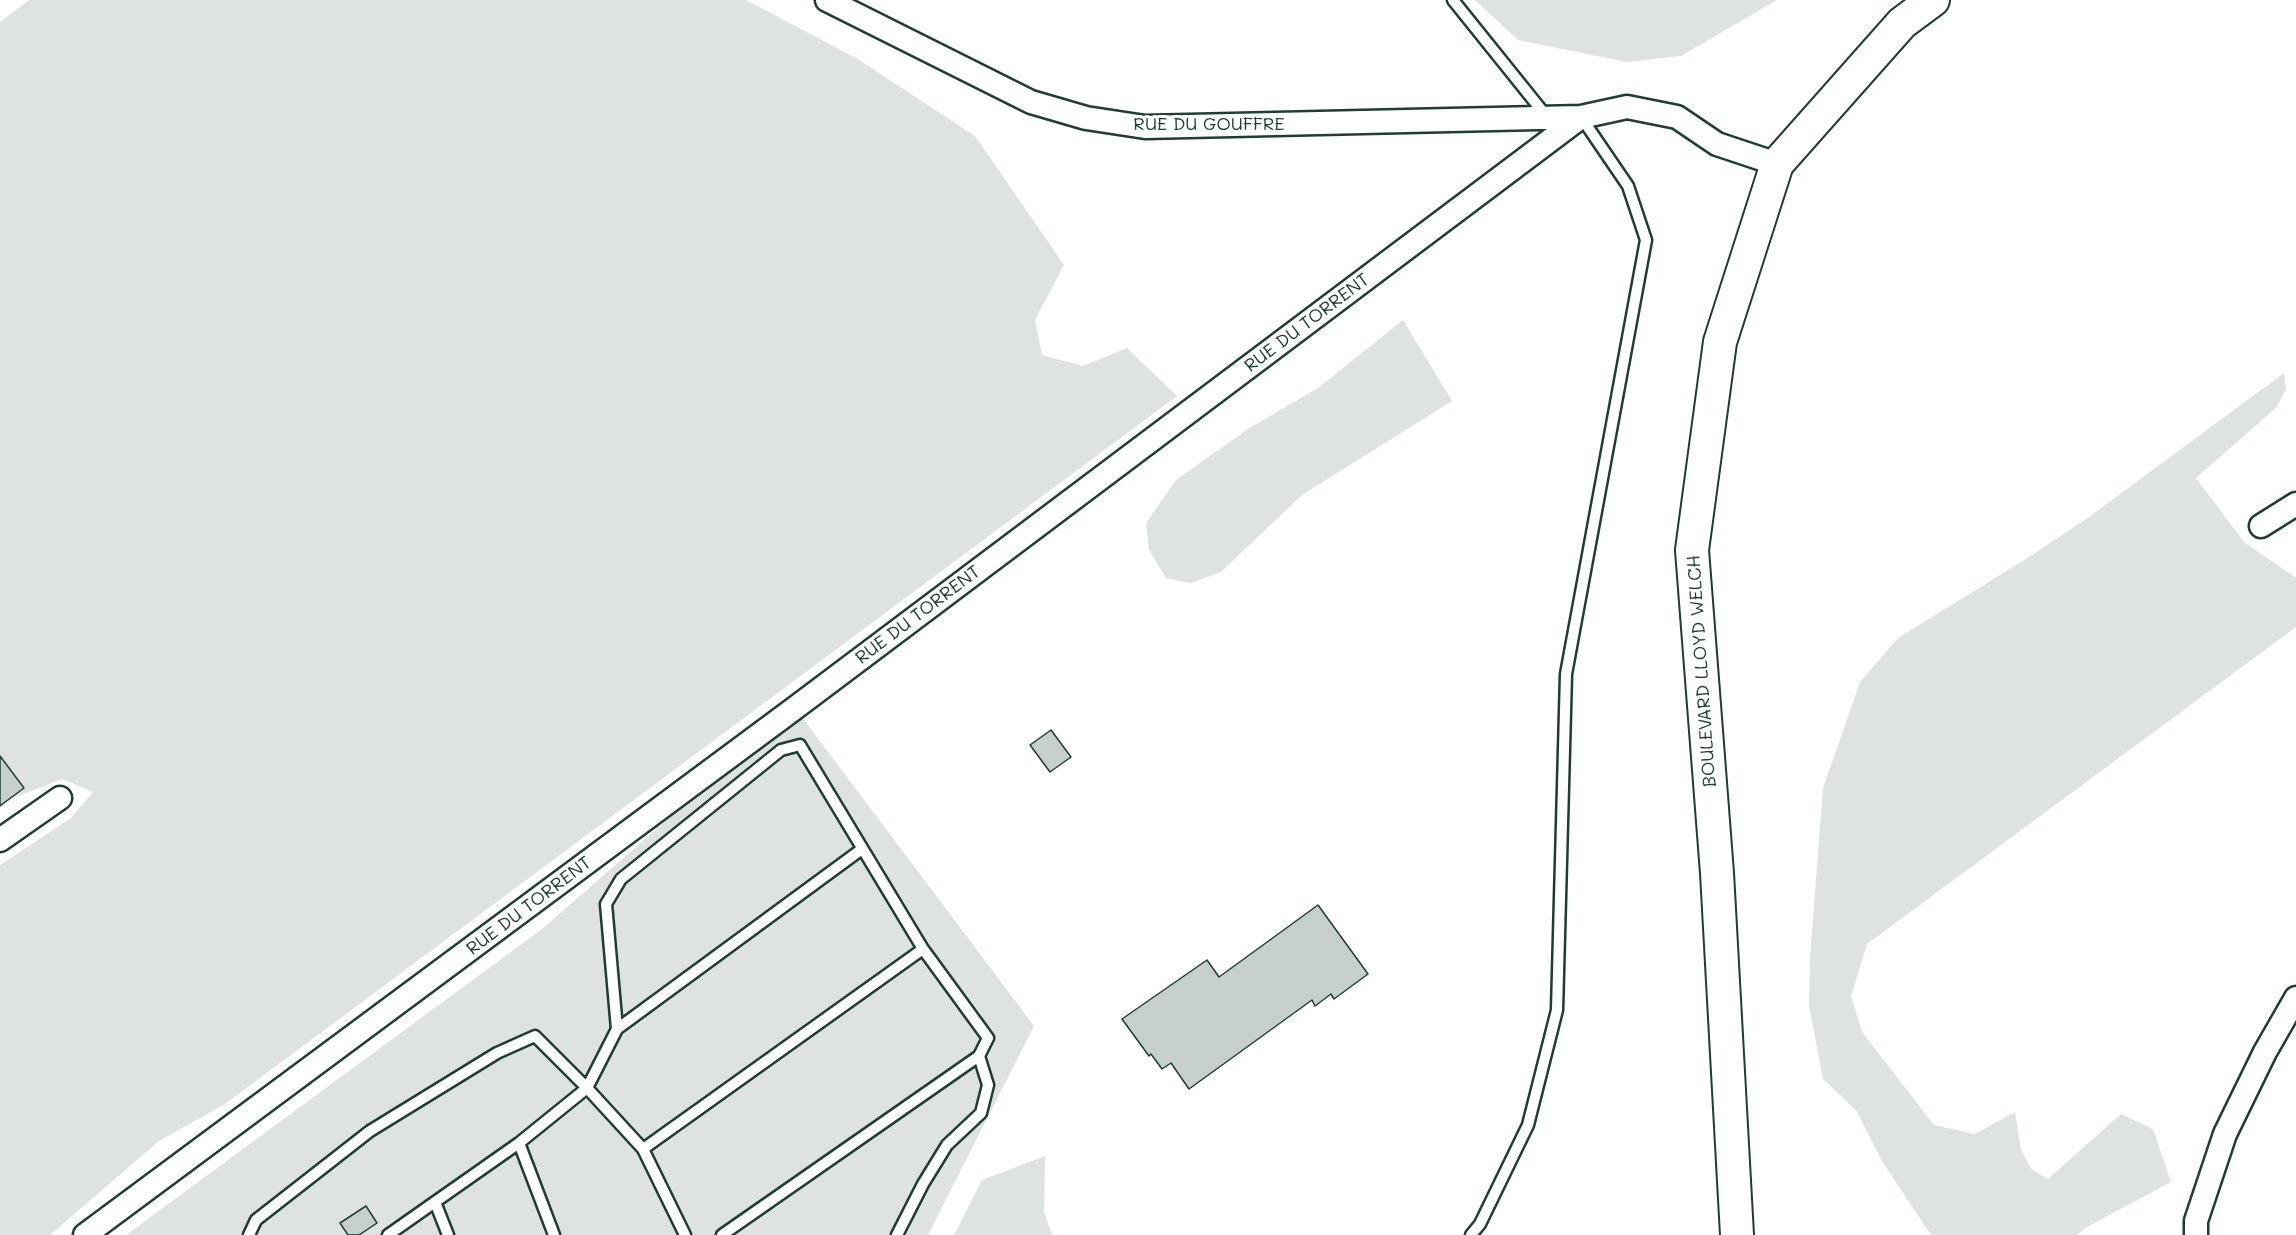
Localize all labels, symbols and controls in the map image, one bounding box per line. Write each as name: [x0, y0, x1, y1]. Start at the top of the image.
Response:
street label: RUE DU GOUFFRE: [1133, 113, 1285, 135]
street label: RUE DU TORRENT: [1240, 269, 1374, 377]
street label: BOULEVARD LLOYD WELCH: [1683, 554, 1721, 788]
street label: RUE DU TORRENT: [851, 561, 985, 669]
street label: RUE DU TORRENT: [462, 852, 596, 960]

